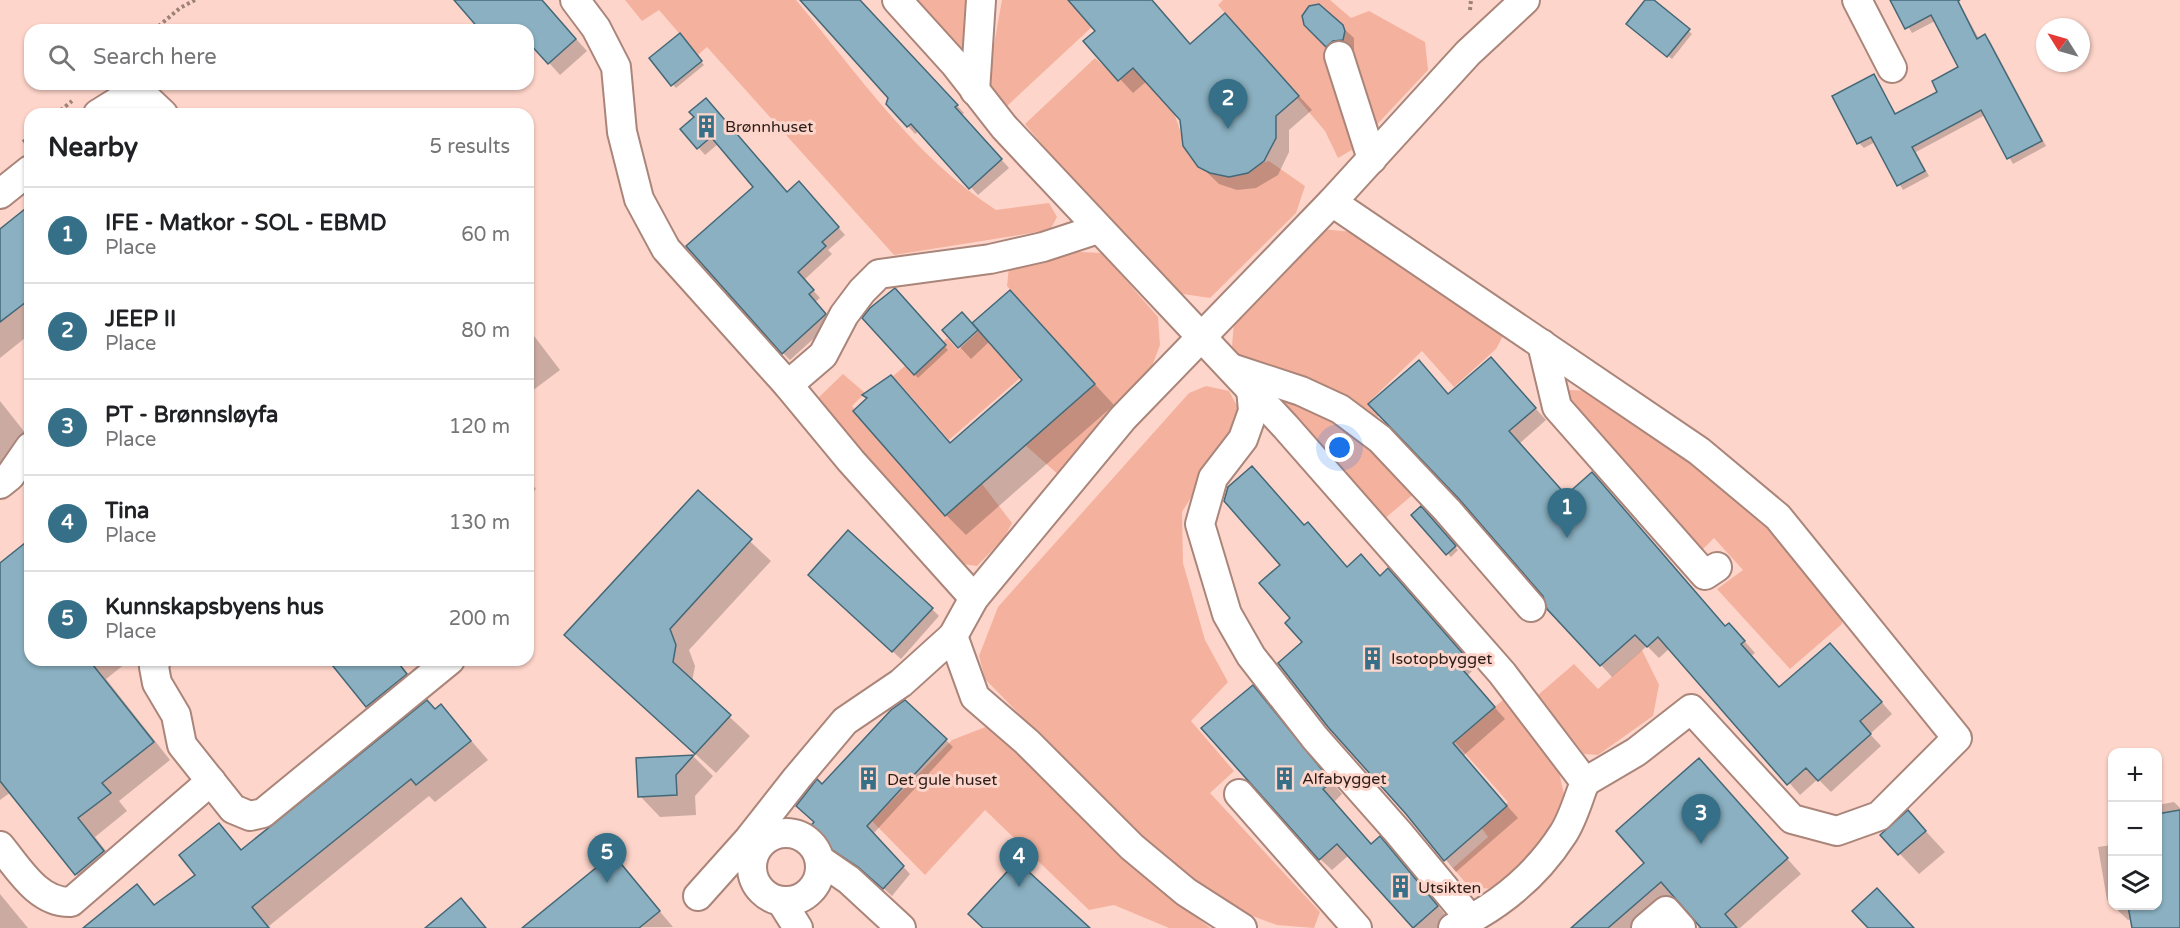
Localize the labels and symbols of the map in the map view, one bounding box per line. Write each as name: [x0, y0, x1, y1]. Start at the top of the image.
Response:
north arrow: [2036, 18, 2090, 72]
pin: 2: [1208, 80, 1248, 129]
building icon: Brønnhuset: [694, 113, 720, 139]
place label: Brønnhuset: [725, 117, 813, 137]
your location: [1325, 433, 1354, 462]
pin: 1: [1548, 488, 1586, 538]
building icon: Isotopbygget: [1360, 645, 1386, 671]
place label: Isotopbygget: [1391, 649, 1492, 669]
building icon: Alfabygget: [1271, 765, 1297, 791]
building icon: Det gule huset: [856, 766, 882, 792]
place label: Alfabygget: [1302, 769, 1387, 789]
place label: Det gule huset: [887, 770, 997, 790]
pin: 3: [1682, 794, 1720, 844]
pin: 5: [588, 834, 626, 883]
pin: 4: [1000, 838, 1038, 887]
building icon: Utsikten: [1387, 874, 1413, 900]
place label: Utsikten: [1418, 878, 1481, 898]

